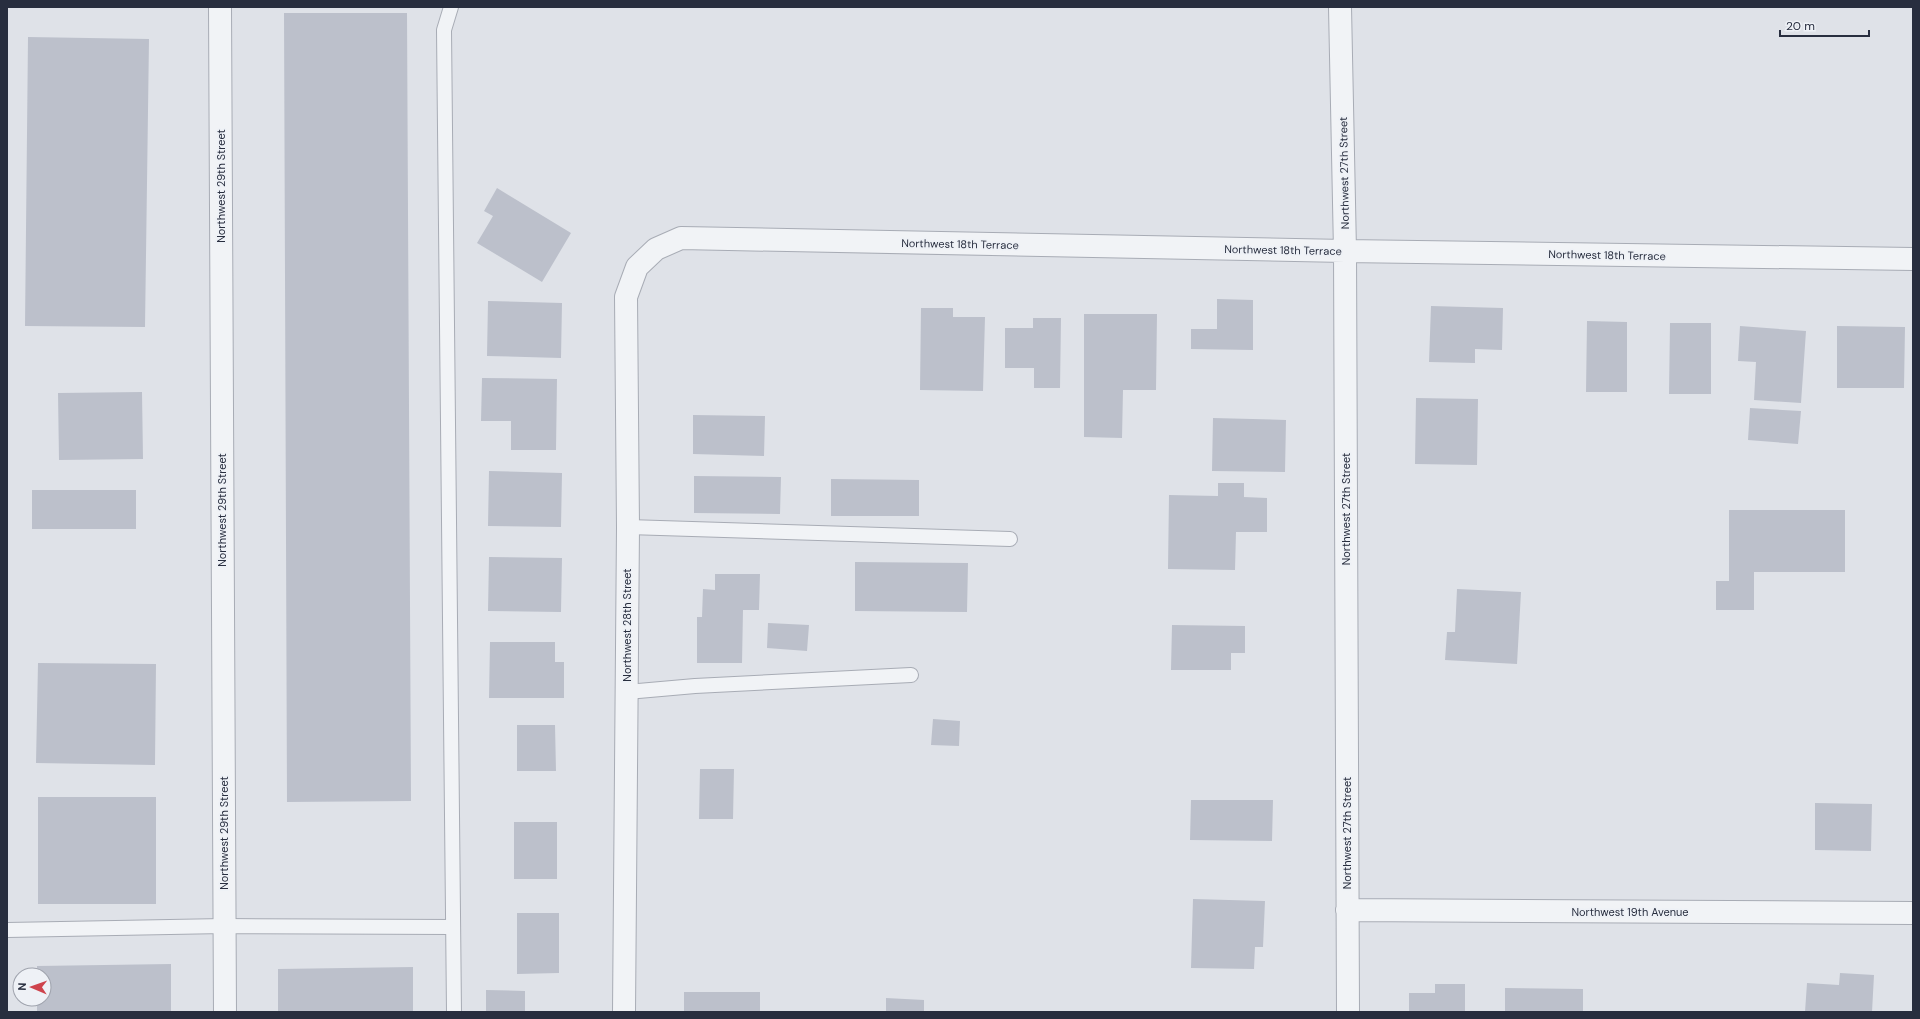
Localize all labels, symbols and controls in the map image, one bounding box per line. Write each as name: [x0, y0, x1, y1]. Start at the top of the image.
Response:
scale bar: [1780, 12, 1869, 38]
text: 20 m: [1786, 18, 1815, 34]
street label: Northwest 27th Street: [1336, 117, 1352, 229]
street label: Northwest 29th Street: [214, 129, 228, 243]
street label: Northwest 18th Terrace: [901, 236, 1019, 252]
street label: Northwest 18th Terrace: [1224, 242, 1342, 258]
street label: Northwest 18th Terrace: [1548, 247, 1666, 263]
street label: Northwest 29th Street: [215, 453, 229, 567]
street label: Northwest 27th Street: [1339, 453, 1353, 565]
street label: Northwest 28th Street: [620, 568, 634, 682]
street label: Northwest 29th Street: [217, 776, 231, 890]
street label: Northwest 27th Street: [1340, 777, 1354, 889]
street label: Northwest 19th Avenue: [1571, 905, 1689, 919]
north arrow: [12, 967, 52, 1007]
text: N: [15, 982, 29, 991]

